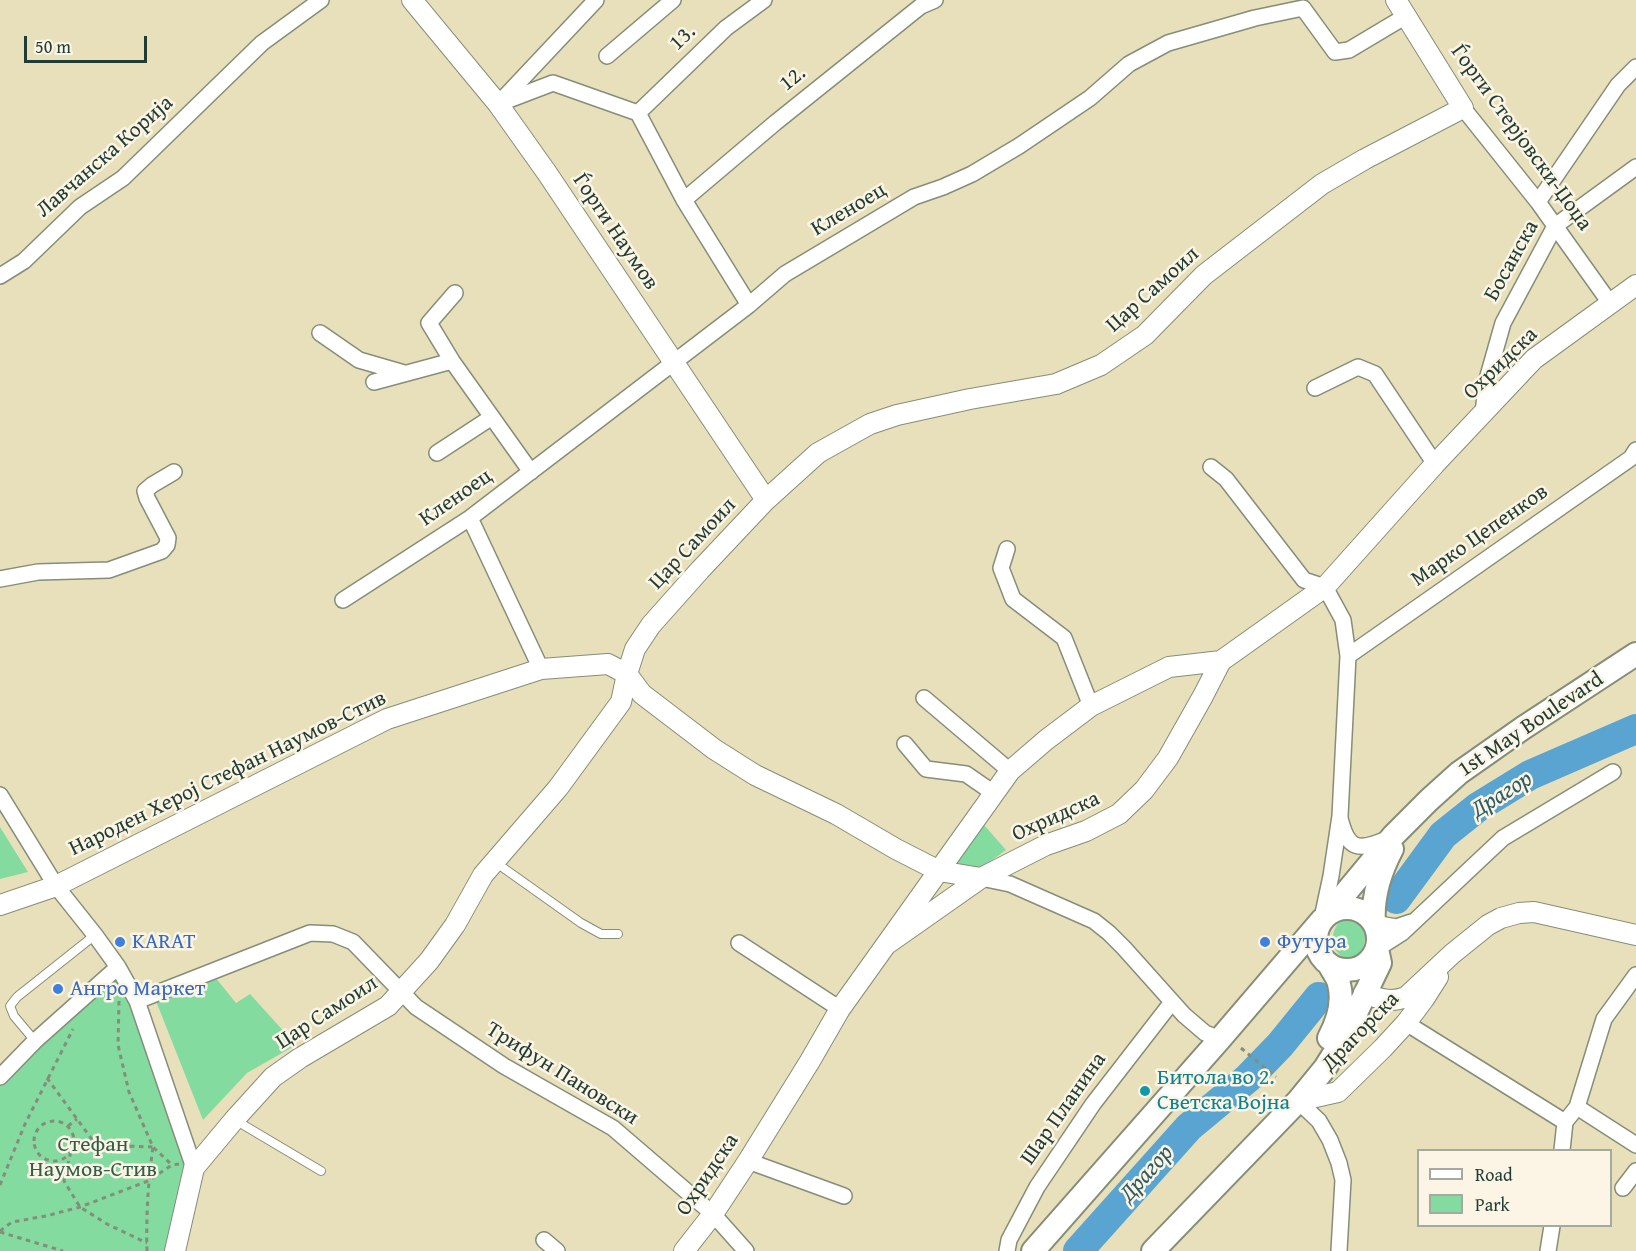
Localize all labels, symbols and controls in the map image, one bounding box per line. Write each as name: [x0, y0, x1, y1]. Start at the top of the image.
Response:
street label: 13.: [664, 19, 702, 57]
scale bar: [27, 24, 150, 62]
text: 50 m: [35, 33, 71, 60]
street label: Ѓорги Стерјовски-Џоџа: [1445, 40, 1597, 236]
street label: 12.: [774, 60, 812, 98]
street label: Лавчанска Корија: [31, 90, 179, 224]
street label: Ѓорги Наумов: [566, 169, 664, 295]
street label: Кленоец: [807, 177, 891, 243]
street label: Босанска: [1479, 216, 1545, 306]
street label: Цар Самоил: [1101, 241, 1205, 339]
street label: Охридска: [1458, 322, 1544, 406]
street label: Кленоец: [415, 463, 497, 533]
street label: Марко Цепенков: [1407, 479, 1553, 593]
street label: Цар Самоил: [644, 493, 742, 595]
street label: 1st May Boulevard: [1453, 667, 1609, 783]
street label: Народен Херој Стефан Наумов-Стив: [65, 686, 391, 862]
water label: Драгор: [1466, 765, 1538, 825]
street label: Охридска: [1008, 786, 1104, 848]
place label: KARAT: [132, 929, 196, 955]
place label: Футура: [1277, 929, 1347, 955]
marker: KARAT: [113, 935, 127, 949]
marker: Футура: [1258, 935, 1272, 949]
street label: Цар Самоил: [271, 970, 383, 1056]
place label: Ангро Маркет: [70, 976, 205, 1002]
marker: Ангро Маркет: [51, 982, 65, 996]
street label: Драгорска: [1317, 987, 1405, 1077]
street label: Трифун Пановски: [481, 1017, 643, 1131]
street label: Шар Планина: [1015, 1048, 1113, 1170]
place label: Битола во 2. Светска Војна: [1157, 1065, 1290, 1116]
marker: Битола во 2. Светска Војна: [1138, 1084, 1152, 1098]
street label: Охридска: [671, 1129, 745, 1221]
park label: Стефан Наумов-Стив: [29, 1132, 157, 1184]
water label: Драгор: [1114, 1139, 1180, 1209]
legend: [1417, 1149, 1612, 1227]
text: Road: [1475, 1161, 1513, 1188]
text: Park: [1475, 1191, 1510, 1218]

